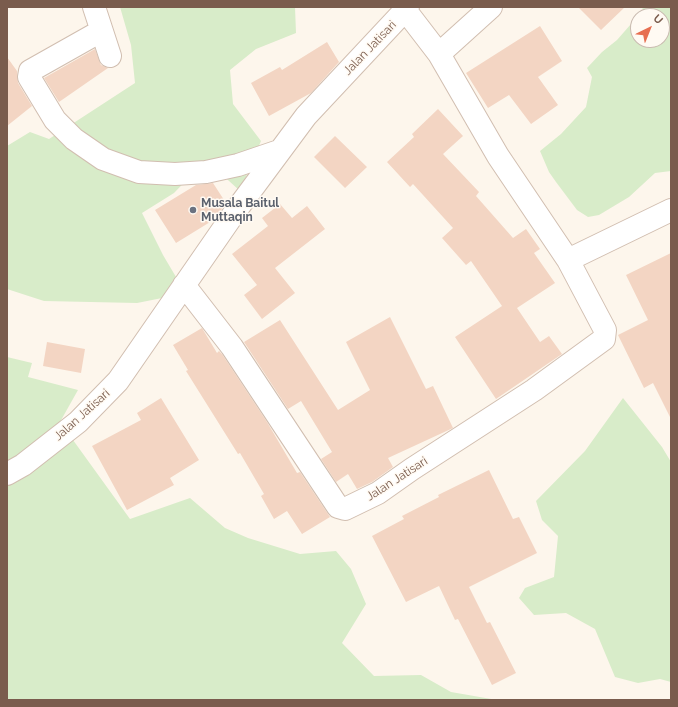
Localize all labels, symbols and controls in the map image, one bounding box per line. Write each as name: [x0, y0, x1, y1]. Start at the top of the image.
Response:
north arrow: [630, 8, 670, 48]
text: U: [650, 12, 665, 27]
street label: Jalan Jatisari: [340, 18, 400, 78]
place label: Musala Baitul Muttaqin: [201, 196, 279, 224]
marker: Musala Baitul Muttaqin: [188, 205, 198, 215]
street label: Jalan Jatisari: [51, 386, 113, 444]
street label: Jalan Jatisari: [364, 454, 430, 504]

